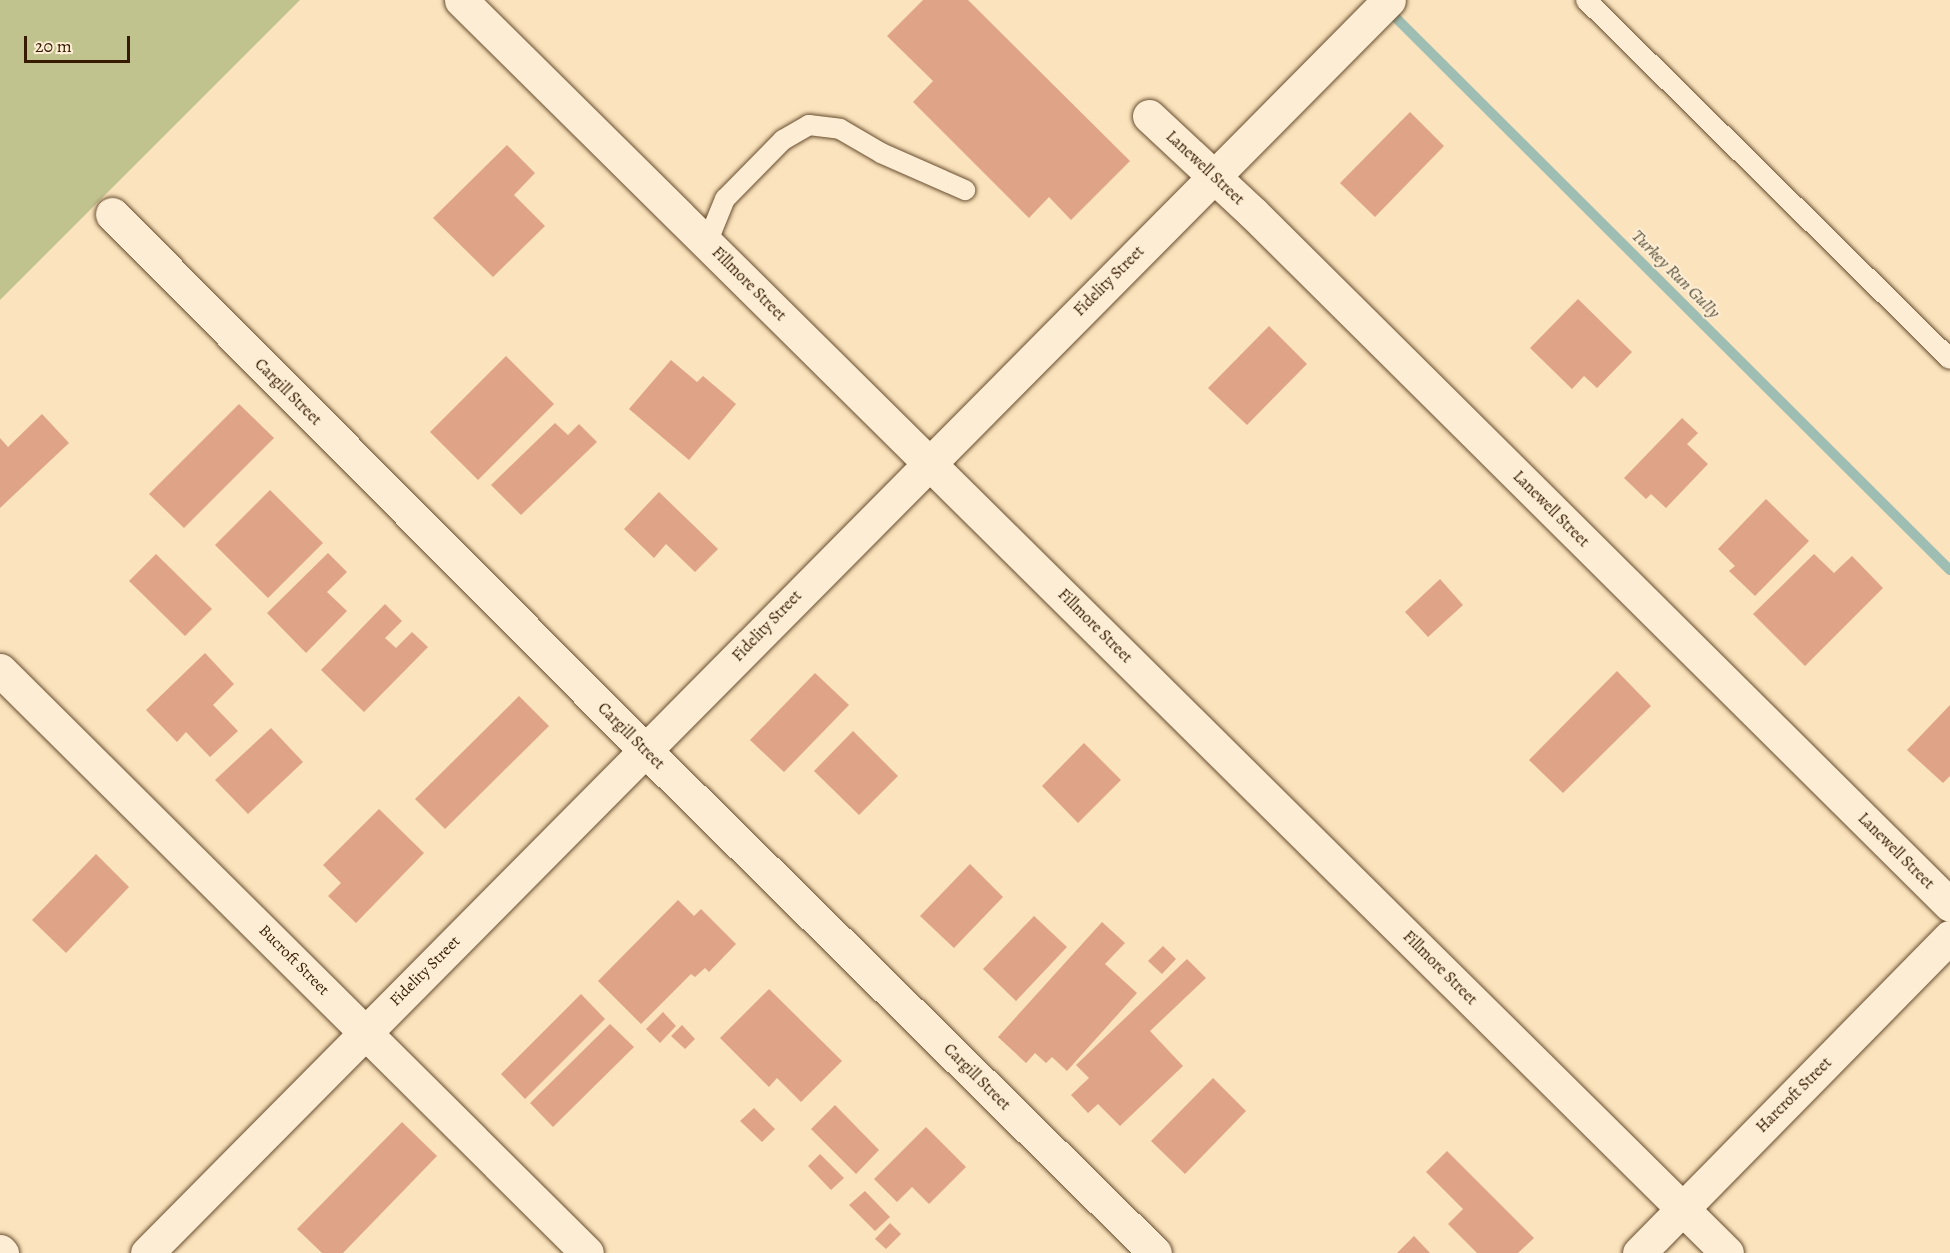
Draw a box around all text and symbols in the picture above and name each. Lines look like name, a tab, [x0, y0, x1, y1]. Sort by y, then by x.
scale bar	[27, 24, 134, 62]
text: 20 m	[35, 34, 72, 58]
street label: Lanewell Street	[1162, 127, 1248, 209]
water label: Turkey Run Gully	[1627, 225, 1725, 323]
street label: Fidelity Street	[1070, 242, 1148, 320]
street label: Fillmore Street	[708, 243, 790, 325]
street label: Cargill Street	[251, 355, 325, 429]
street label: Lanewell Street	[1509, 467, 1593, 551]
street label: Fillmore Street	[1054, 585, 1136, 667]
street label: Fidelity Street	[728, 586, 806, 666]
street label: Cargill Street	[594, 699, 668, 773]
street label: Lanewell Street	[1854, 809, 1938, 893]
street label: Bucroft Street	[255, 921, 333, 999]
street label: Fillmore Street	[1399, 927, 1481, 1009]
street label: Fidelity Street	[386, 932, 464, 1010]
street label: Cargill Street	[940, 1040, 1014, 1114]
street label: Harcroft Street	[1752, 1053, 1836, 1137]

